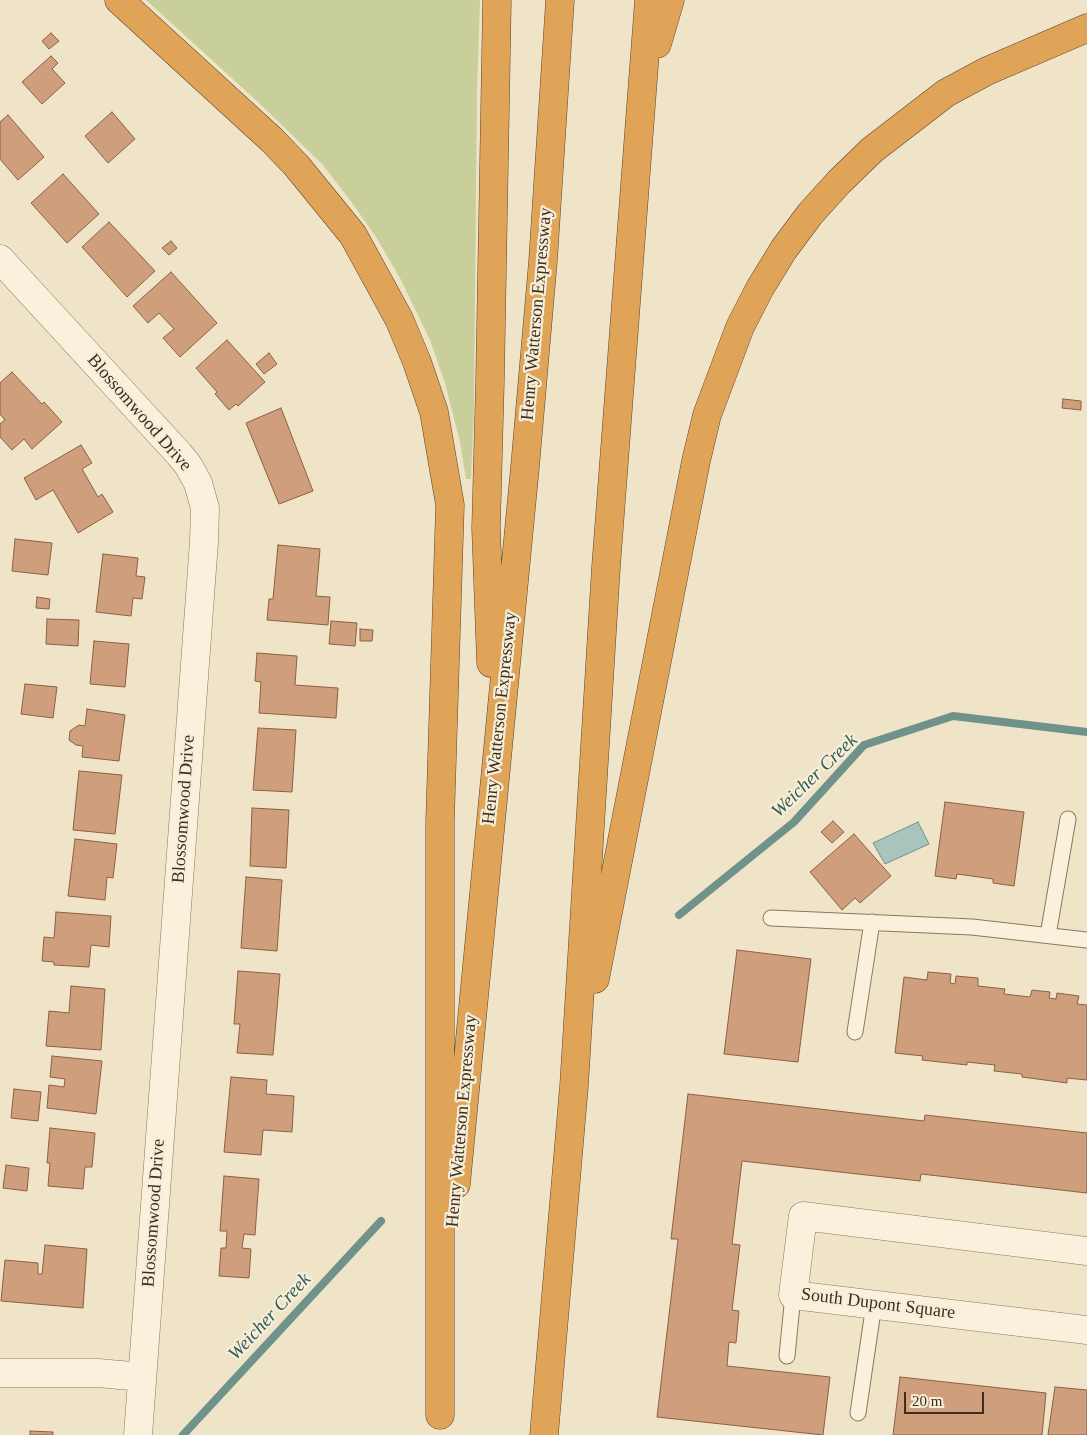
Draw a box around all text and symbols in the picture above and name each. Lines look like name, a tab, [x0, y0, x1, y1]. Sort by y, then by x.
street label: Henry Watterson Expressway	[517, 207, 557, 421]
street label: Blossomwood Drive	[82, 350, 196, 476]
street label: Henry Watterson Expressway	[478, 611, 522, 825]
water label: Weicher Creek	[767, 729, 863, 823]
street label: Blossomwood Drive	[168, 734, 200, 884]
street label: Henry Watterson Expressway	[442, 1014, 482, 1228]
street label: Blossomwood Drive	[138, 1138, 170, 1288]
water label: Weicher Creek	[224, 1269, 316, 1365]
street label: South Dupont Square	[800, 1284, 956, 1324]
scale bar	[907, 1382, 987, 1414]
text: 20 m	[912, 1393, 942, 1409]

